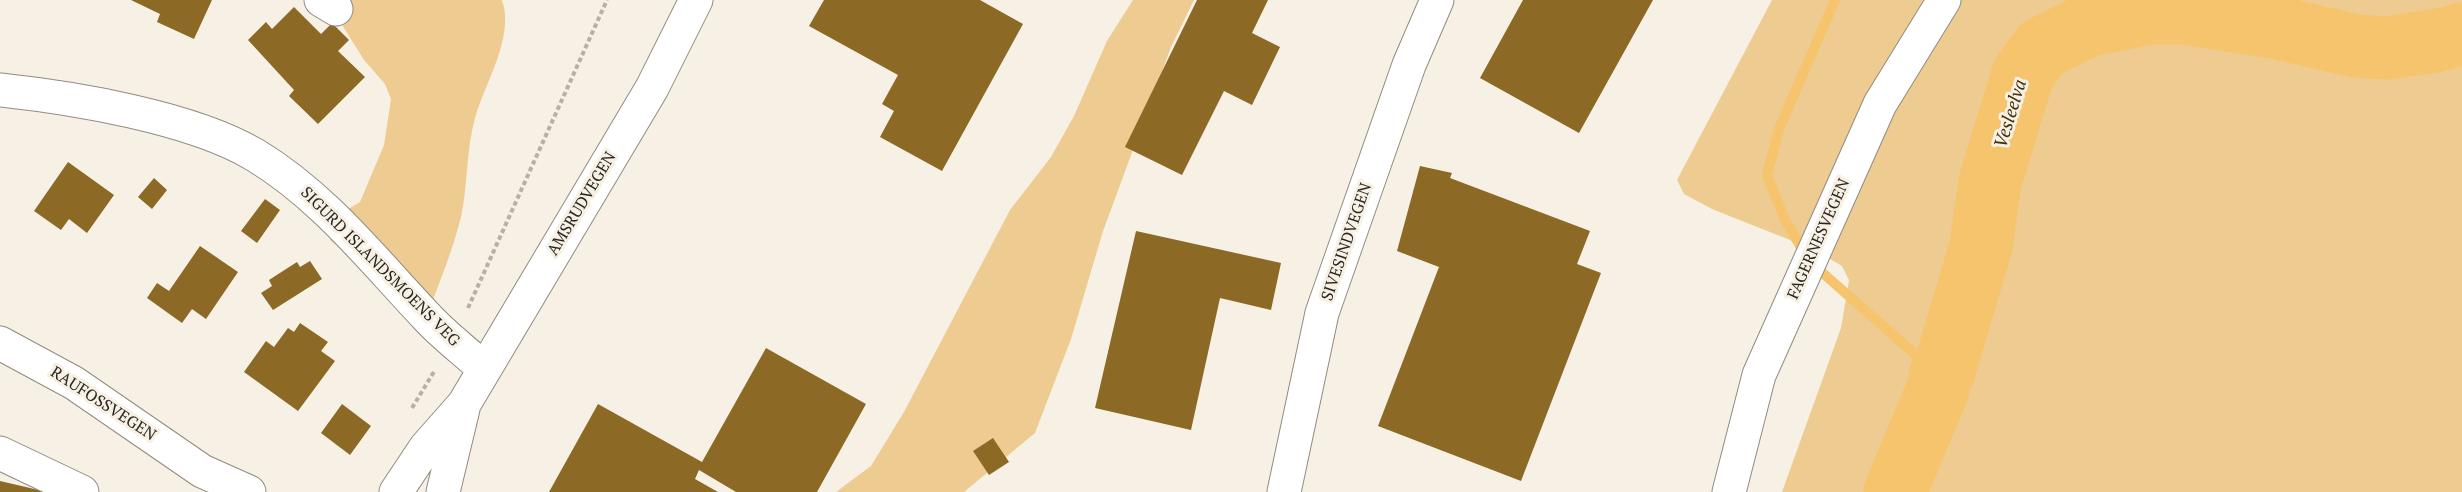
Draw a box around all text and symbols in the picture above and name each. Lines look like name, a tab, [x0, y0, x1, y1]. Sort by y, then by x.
water label: Vesleelva	[1990, 77, 2032, 151]
street label: AMSRUDVEGEN	[544, 149, 620, 259]
street label: FAGERNESVEGEN	[1784, 176, 1854, 302]
street label: SIVESINDVEGEN	[1318, 181, 1376, 303]
street label: SIGURD ISLANDSMOENS VEG	[296, 183, 464, 351]
street label: RAUFOSSVEGEN	[47, 363, 159, 445]

